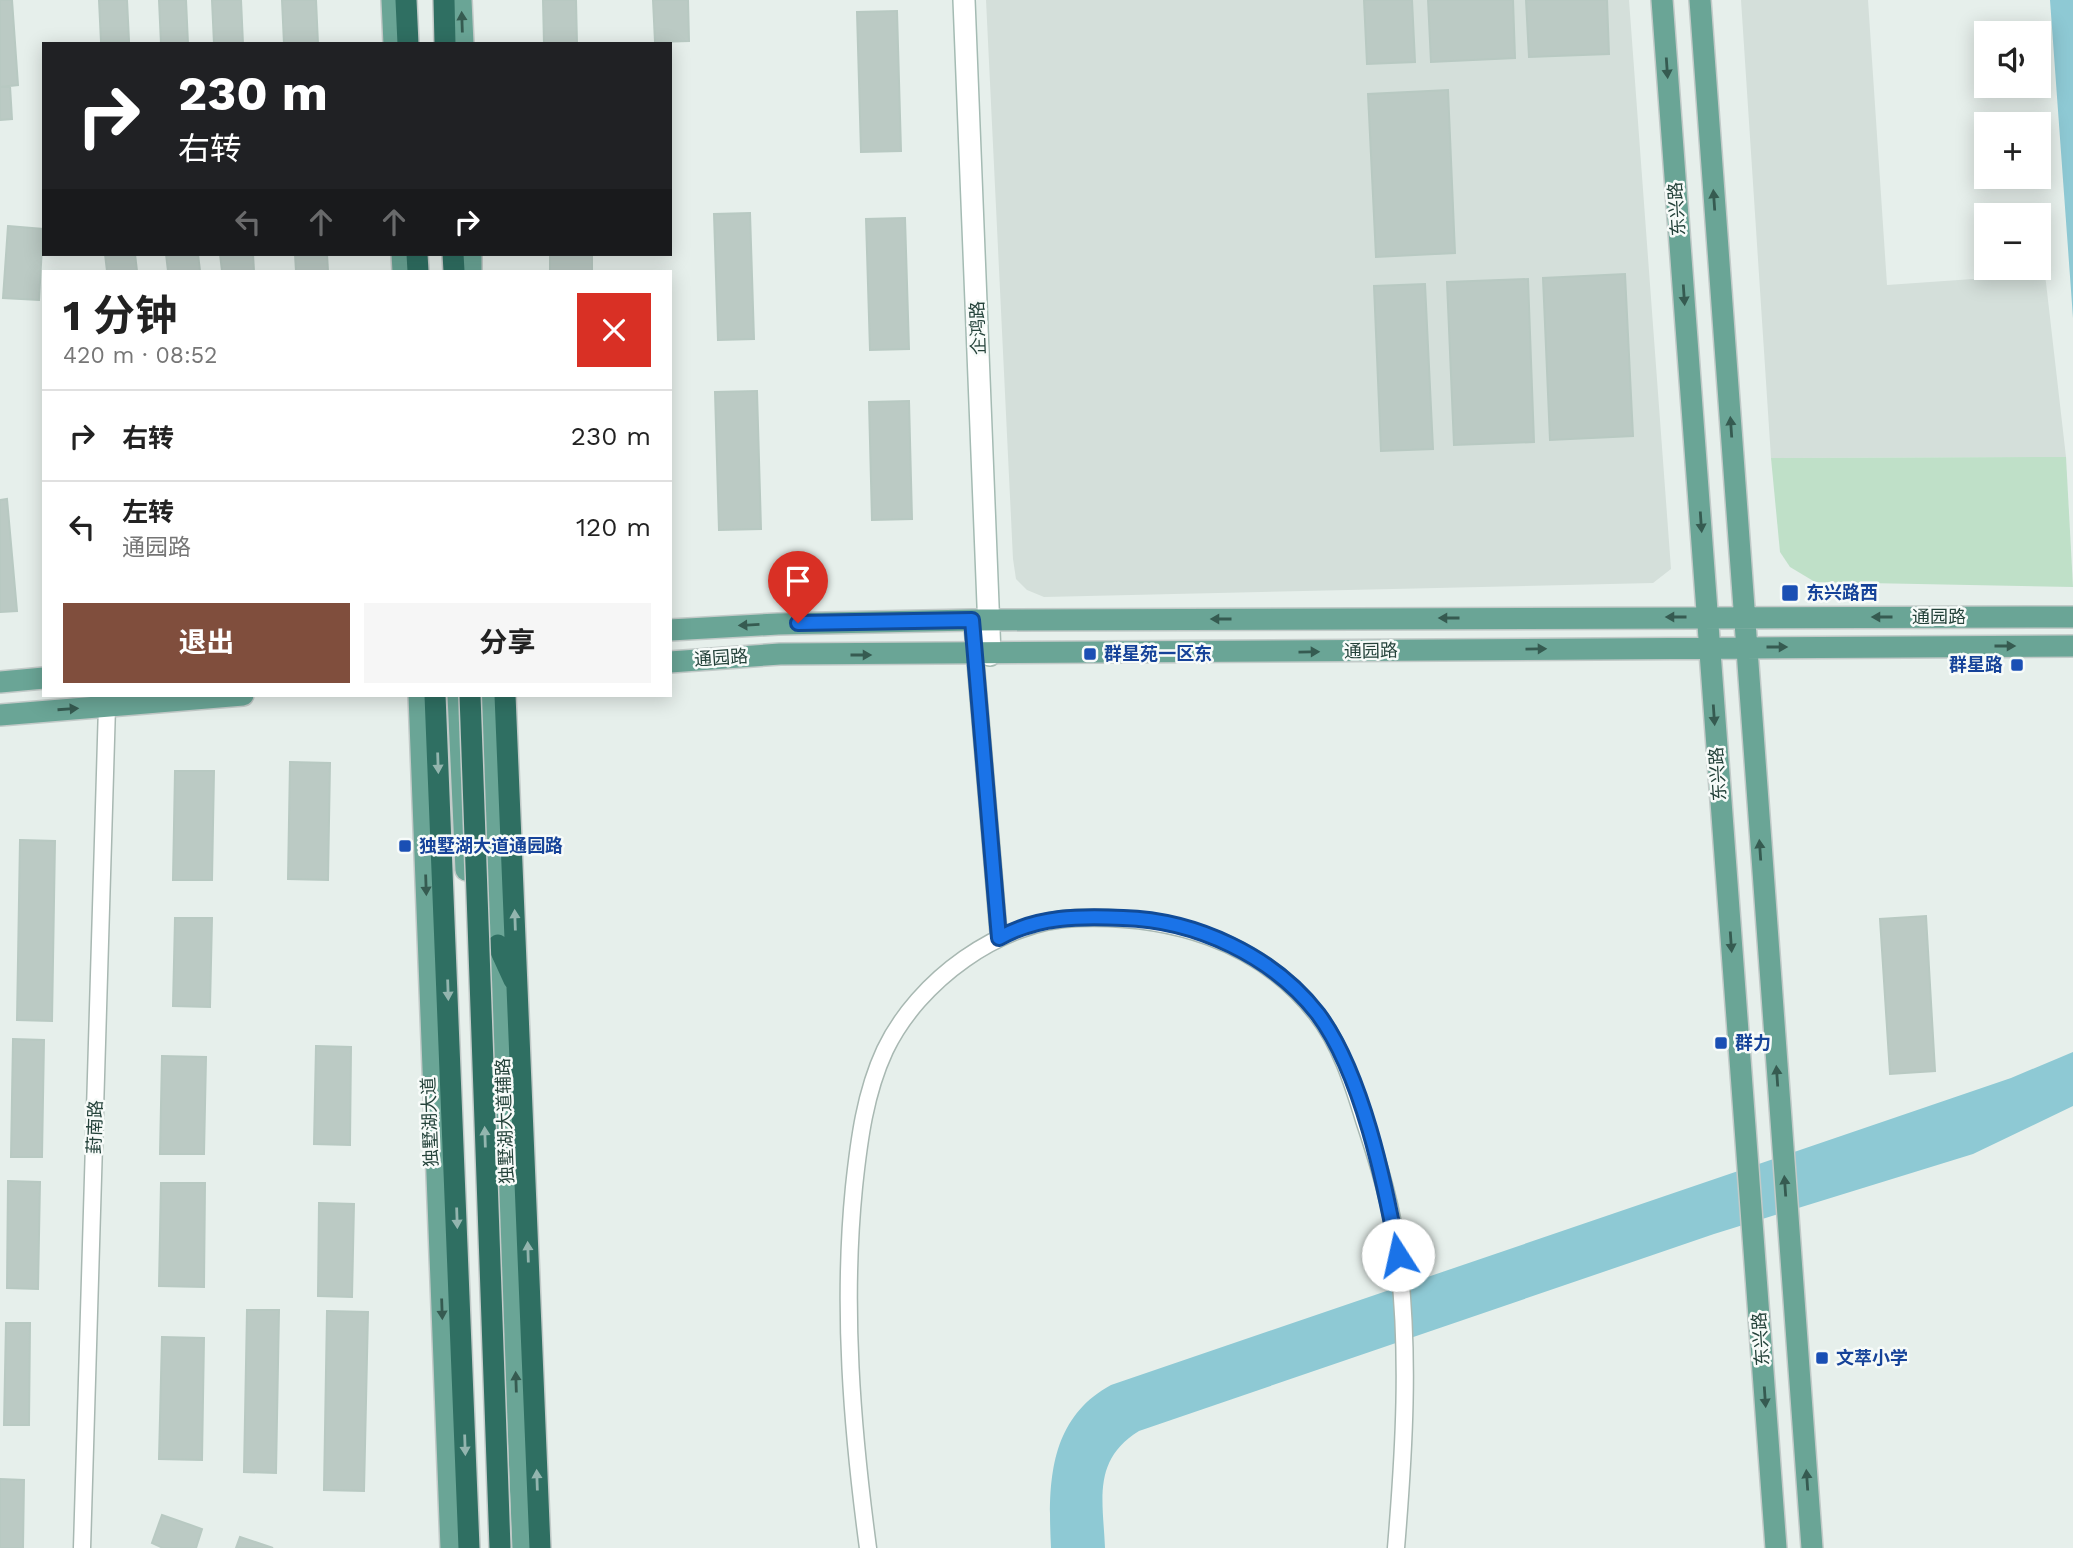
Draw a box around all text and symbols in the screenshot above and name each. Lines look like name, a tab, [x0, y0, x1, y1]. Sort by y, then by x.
one-way arrow	[457, 11, 468, 33]
map controls	[1974, 21, 2051, 280]
button: sound	[1974, 21, 2051, 98]
one-way arrow	[1662, 57, 1673, 79]
text: 230 m	[178, 64, 328, 122]
icon: right	[63, 70, 154, 161]
button: +	[1974, 112, 2051, 189]
text: 右转	[178, 130, 242, 168]
street label: 东兴路	[1664, 181, 1689, 237]
one-way arrow	[1708, 188, 1719, 210]
icon: left	[229, 203, 267, 241]
icon: ahead	[302, 203, 340, 241]
icon: ahead	[375, 203, 413, 241]
icon: right	[448, 203, 486, 241]
button: −	[1974, 203, 2051, 280]
one-way arrow	[1679, 284, 1690, 306]
text: 1 分钟	[63, 291, 177, 340]
button: close	[577, 293, 651, 367]
street label: 企鸿路	[966, 301, 989, 355]
text: 420 m · 08:52	[63, 342, 218, 369]
one-way arrow	[1725, 415, 1736, 437]
icon: right	[63, 417, 101, 455]
text: 230 m	[571, 421, 651, 451]
text: 右转	[122, 423, 174, 453]
text: 左转	[122, 497, 174, 527]
icon: left	[63, 508, 101, 546]
one-way arrow	[1696, 511, 1707, 533]
text: 120 m	[576, 512, 651, 542]
text: 通园路	[122, 534, 191, 561]
pin	[768, 551, 828, 623]
icon: arrive	[779, 562, 817, 600]
place label: 东兴路西	[1806, 582, 1878, 603]
marker: 东兴路西	[1780, 583, 1800, 603]
button: 退出	[63, 603, 350, 683]
button: 分享	[364, 603, 651, 683]
street label: 通园路	[1912, 606, 1966, 627]
one-way arrow	[1871, 611, 1893, 623]
one-way arrow	[1437, 612, 1459, 624]
one-way arrow	[1665, 612, 1687, 623]
one-way arrow	[1210, 613, 1232, 625]
one-way arrow	[738, 620, 760, 631]
street label: 通园路	[1344, 640, 1398, 661]
one-way arrow	[1994, 640, 2016, 652]
one-way arrow	[1766, 641, 1788, 653]
place label: 群星苑一区东	[1104, 643, 1212, 664]
one-way arrow	[1525, 643, 1547, 655]
street label: 通园路	[693, 645, 749, 670]
marker: 群星苑一区东	[1082, 646, 1098, 662]
one-way arrow	[1298, 646, 1320, 657]
one-way arrow	[850, 649, 872, 661]
place label: 群星路	[1949, 654, 2003, 675]
marker: 群星路	[2009, 657, 2025, 673]
one-way arrow	[57, 703, 79, 714]
one-way arrow	[1709, 704, 1720, 726]
street label: 东兴路	[1705, 746, 1730, 802]
one-way arrow	[433, 752, 444, 774]
place label: 独墅湖大道通园路	[419, 835, 563, 856]
marker: 独墅湖大道通园路	[397, 838, 413, 854]
one-way arrow	[1755, 838, 1766, 860]
one-way arrow	[421, 875, 432, 897]
one-way arrow	[510, 909, 521, 931]
one-way arrow	[1726, 931, 1737, 953]
one-way arrow	[442, 979, 453, 1001]
place label: 群力	[1735, 1032, 1771, 1053]
marker: 群力	[1713, 1035, 1729, 1051]
street label: 独墅湖大道辅路	[492, 1058, 517, 1184]
one-way arrow	[1771, 1065, 1782, 1087]
street label: 独墅湖大道	[417, 1077, 442, 1167]
street label: 葑南路	[83, 1100, 106, 1154]
one-way arrow	[480, 1126, 491, 1148]
one-way arrow	[1779, 1175, 1790, 1197]
one-way arrow	[452, 1207, 463, 1229]
position arrow	[1361, 1218, 1435, 1292]
one-way arrow	[523, 1241, 534, 1263]
one-way arrow	[437, 1298, 448, 1320]
street label: 东兴路	[1748, 1311, 1773, 1367]
place label: 文萃小学	[1836, 1347, 1908, 1368]
marker: 文萃小学	[1814, 1350, 1830, 1366]
one-way arrow	[511, 1371, 522, 1393]
one-way arrow	[1760, 1386, 1771, 1408]
one-way arrow	[460, 1434, 471, 1456]
one-way arrow	[532, 1469, 543, 1491]
one-way arrow	[1801, 1469, 1812, 1491]

